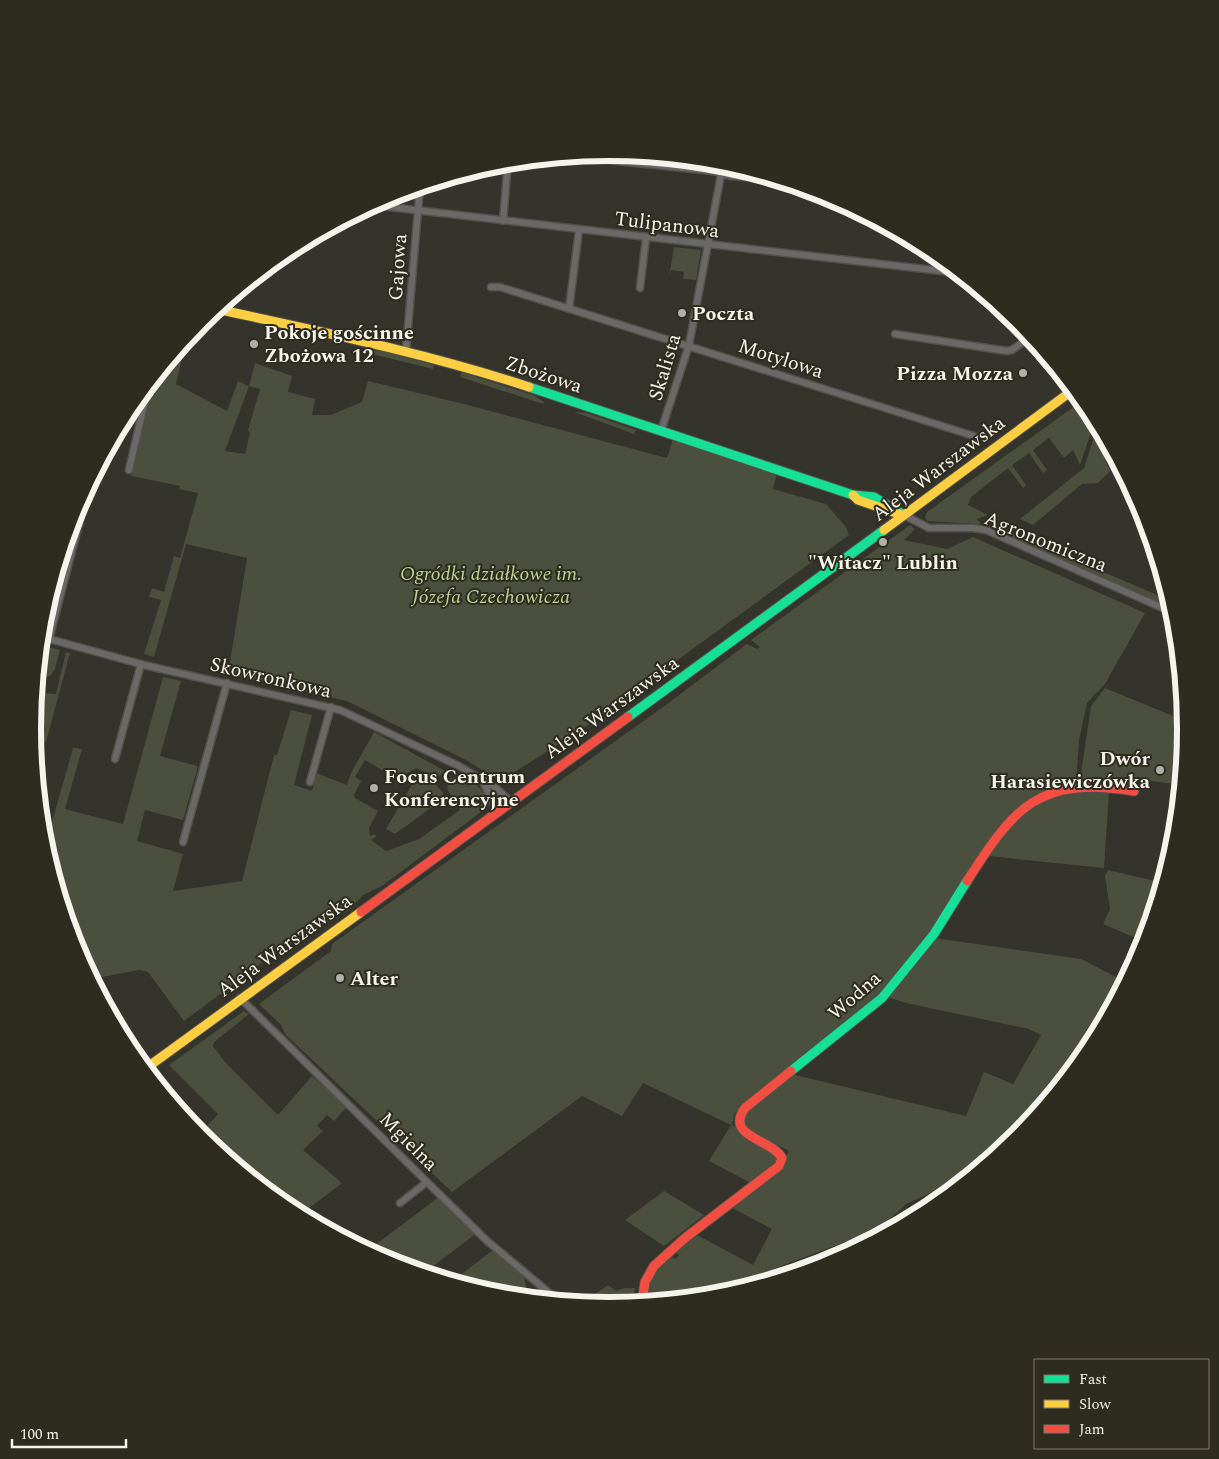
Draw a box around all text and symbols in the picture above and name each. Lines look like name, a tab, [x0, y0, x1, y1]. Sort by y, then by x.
street label: Tulipanowa	[613, 204, 721, 246]
street label: Gajowa	[381, 232, 415, 302]
place label: Poczta	[692, 299, 755, 329]
marker: Poczta	[676, 307, 688, 319]
place label: Pokoje gościnne Zbożowa 12	[264, 318, 414, 371]
street label: Skalista	[641, 330, 689, 404]
street label: Motylowa	[734, 331, 827, 387]
marker: Pokoje gościnne Zbożowa 12	[248, 338, 260, 350]
street label: Zbożowa	[501, 348, 586, 402]
place label: Pizza Mozza	[896, 359, 1014, 389]
marker: Pizza Mozza	[1017, 367, 1029, 379]
street label: Aleja Warszawska	[865, 408, 1012, 529]
street label: Agronomiczna	[980, 504, 1112, 580]
marker: "Witacz" Lublin	[877, 536, 889, 548]
place label: "Witacz" Lublin	[808, 548, 958, 578]
park label: Ogródki działkowe im. Józefa Czechowicza	[400, 559, 582, 612]
street label: Aleja Warszawska	[538, 648, 686, 767]
street label: Skowronkowa	[207, 649, 335, 707]
place label: Dwór Harasiewiczówka	[990, 744, 1151, 797]
place label: Focus Centrum Konferencyjne	[384, 762, 525, 815]
marker: Dwór Harasiewiczówka	[1154, 764, 1166, 776]
marker: Focus Centrum Konferencyjne	[368, 782, 380, 794]
street label: Aleja Warszawska	[211, 886, 359, 1005]
place label: Alter	[350, 964, 398, 994]
street label: Wodna	[821, 964, 888, 1028]
marker: Alter	[334, 972, 346, 984]
street label: Mgielna	[372, 1105, 445, 1178]
legend	[1034, 1359, 1209, 1449]
text: Fast	[1079, 1368, 1107, 1391]
text: Slow	[1079, 1393, 1111, 1416]
scale bar	[12, 1416, 126, 1448]
text: Jam	[1079, 1418, 1105, 1441]
text: 100 m	[20, 1423, 59, 1446]

